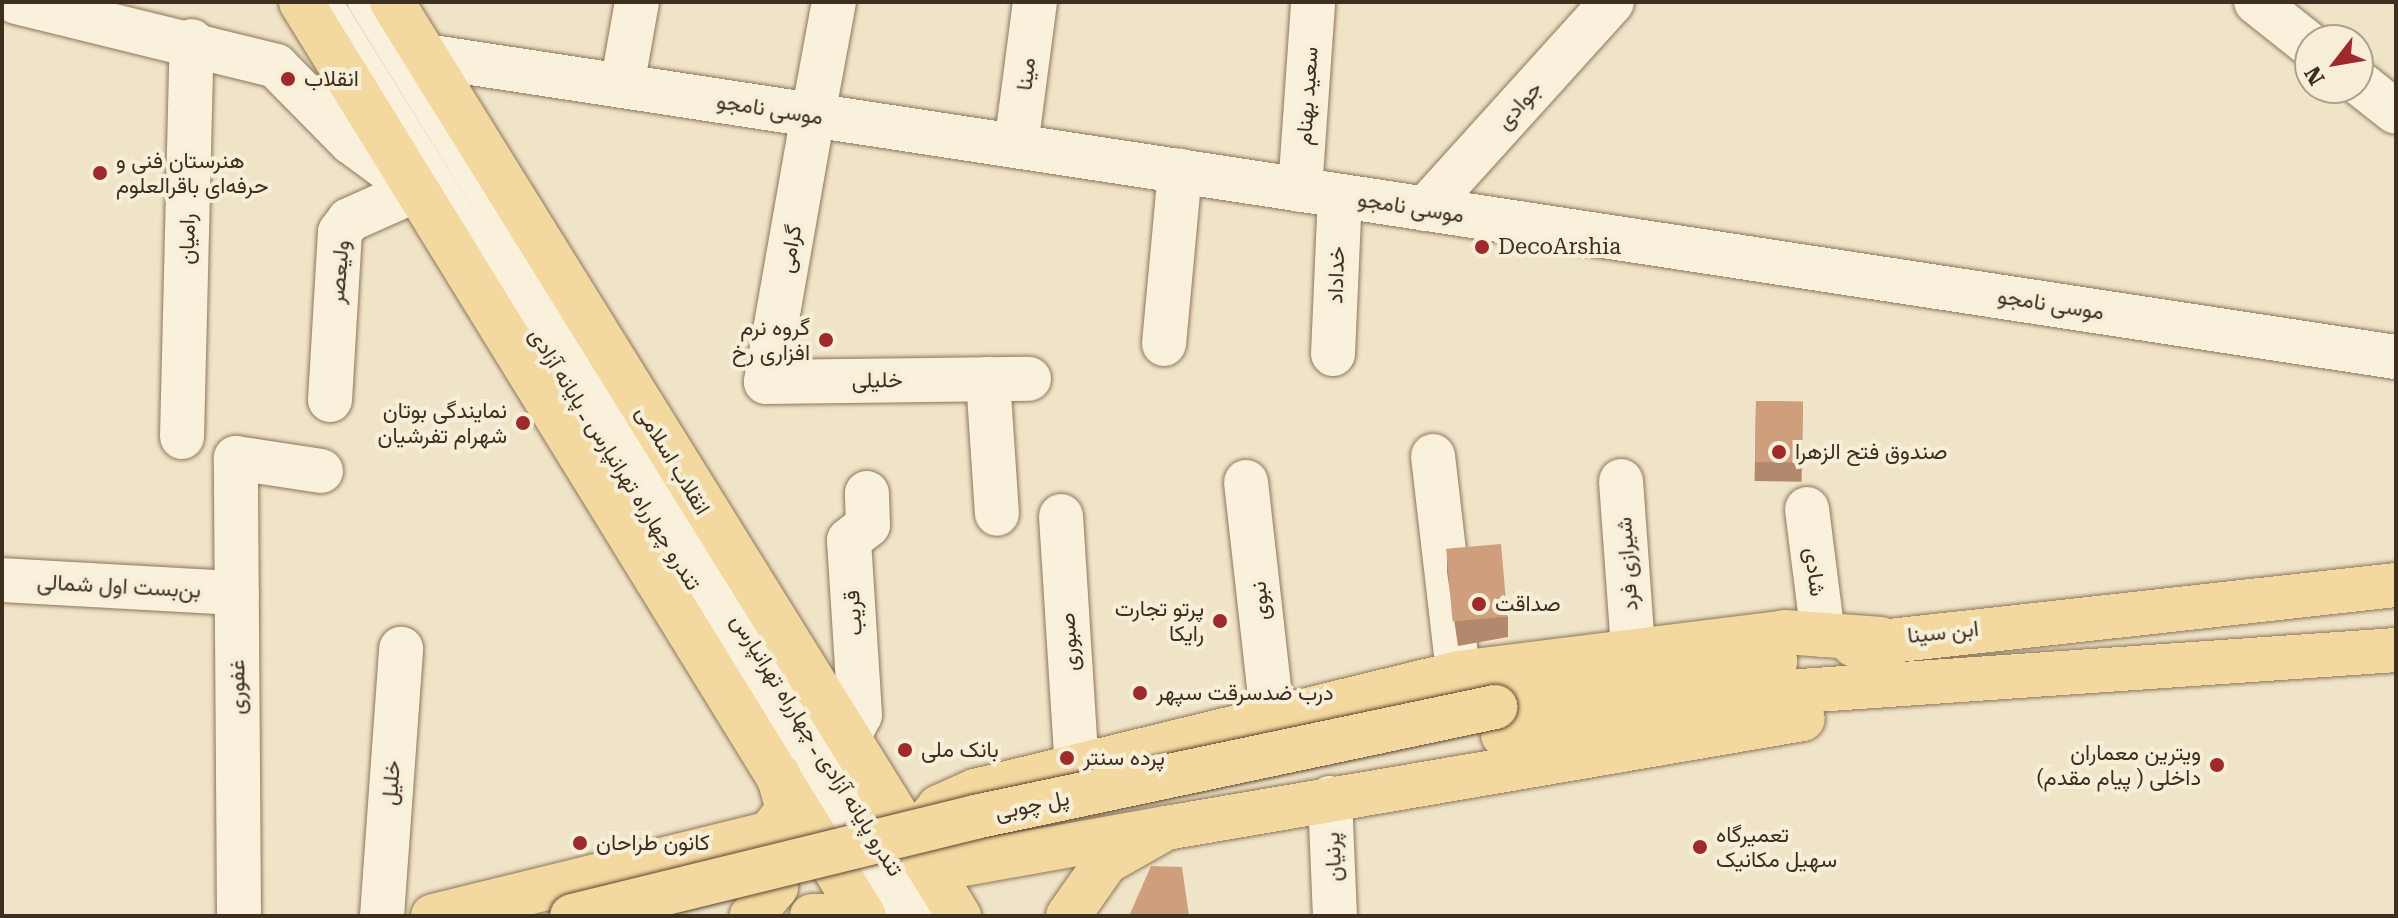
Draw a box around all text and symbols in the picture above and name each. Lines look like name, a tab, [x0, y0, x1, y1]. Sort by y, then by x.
north arrow	[2294, 24, 2374, 104]
street label: سعید بهنام	[1290, 46, 1324, 146]
street label: مینا	[1011, 56, 1041, 92]
text: N	[2300, 62, 2330, 89]
place label: انقلاب	[304, 66, 359, 92]
marker: انقلاب	[279, 70, 297, 88]
street label: جوادی	[1491, 75, 1547, 135]
street label: موسی نامجو	[715, 88, 825, 130]
place label: هنرستان فنی و حرفه‌ای باقرالعلوم	[116, 147, 269, 198]
marker: هنرستان فنی و حرفه‌ای باقرالعلوم	[91, 164, 109, 182]
street label: موسی نامجو	[1356, 186, 1466, 228]
street label: رامیان	[173, 213, 201, 265]
street label: گرامی	[773, 223, 807, 275]
place label: DecoArshia	[1498, 234, 1621, 260]
marker: DecoArshia	[1473, 238, 1491, 256]
street label: ولیعصر	[323, 239, 355, 305]
street label: خداداد	[1322, 246, 1350, 304]
street label: موسی نامجو	[1996, 283, 2106, 325]
place label: گروه نرم افزاری رخ	[732, 314, 810, 366]
street label: تندرو چهارراه تهرانپارس ـ پایانه آزادی	[523, 323, 707, 595]
marker: گروه نرم افزاری رخ	[817, 331, 835, 349]
street label: خلیلی	[851, 366, 903, 394]
place label: نمایندگی بوتان شهرام تفرشیان	[378, 397, 507, 448]
street label: انقلاب اسلامی	[630, 401, 716, 519]
marker: نمایندگی بوتان شهرام تفرشیان	[514, 414, 532, 432]
place label: صندوق فتح الزهرا	[1795, 439, 1947, 465]
marker: صندوق فتح الزهرا	[1770, 443, 1788, 461]
street label: شیرازی فرد	[1611, 516, 1643, 612]
street label: شادی	[1799, 546, 1831, 598]
street label: بن‌بست اول شمالی	[36, 569, 202, 603]
street label: نبوی	[1245, 580, 1275, 622]
street label: قریب	[838, 589, 868, 637]
place label: صداقت	[1495, 591, 1561, 617]
place label: پرتو تجارت رایکا	[1115, 595, 1204, 646]
marker: صداقت	[1470, 595, 1488, 613]
street label: تندرو پایانه آزادی ـ چهارراه تهرانپارس	[725, 609, 909, 881]
street label: صبوری	[1054, 612, 1084, 672]
marker: پرتو تجارت رایکا	[1211, 612, 1229, 630]
street label: ابن سینا	[1906, 615, 1980, 649]
street label: غفوری	[224, 659, 250, 715]
place label: درب ضدسرقت سپهر	[1156, 680, 1334, 706]
marker: درب ضدسرقت سپهر	[1131, 684, 1149, 702]
place label: بانک ملی	[921, 737, 999, 763]
place label: ویترین معماران داخلی ( پیام مقدم)	[2036, 739, 2201, 790]
marker: بانک ملی	[896, 741, 914, 759]
place label: پرده سنتر	[1083, 745, 1165, 771]
marker: پرده سنتر	[1058, 749, 1076, 767]
marker: ویترین معماران داخلی ( پیام مقدم)	[2208, 756, 2226, 774]
street label: خلیل	[376, 760, 406, 806]
street label: پل چوبی	[992, 784, 1072, 826]
place label: تعمیرگاه سهیل مکانیک	[1716, 821, 1837, 872]
place label: کانون طراحان	[596, 830, 710, 856]
street label: پرنیان	[1319, 832, 1347, 882]
marker: کانون طراحان	[571, 834, 589, 852]
marker: تعمیرگاه سهیل مکانیک	[1691, 838, 1709, 856]

